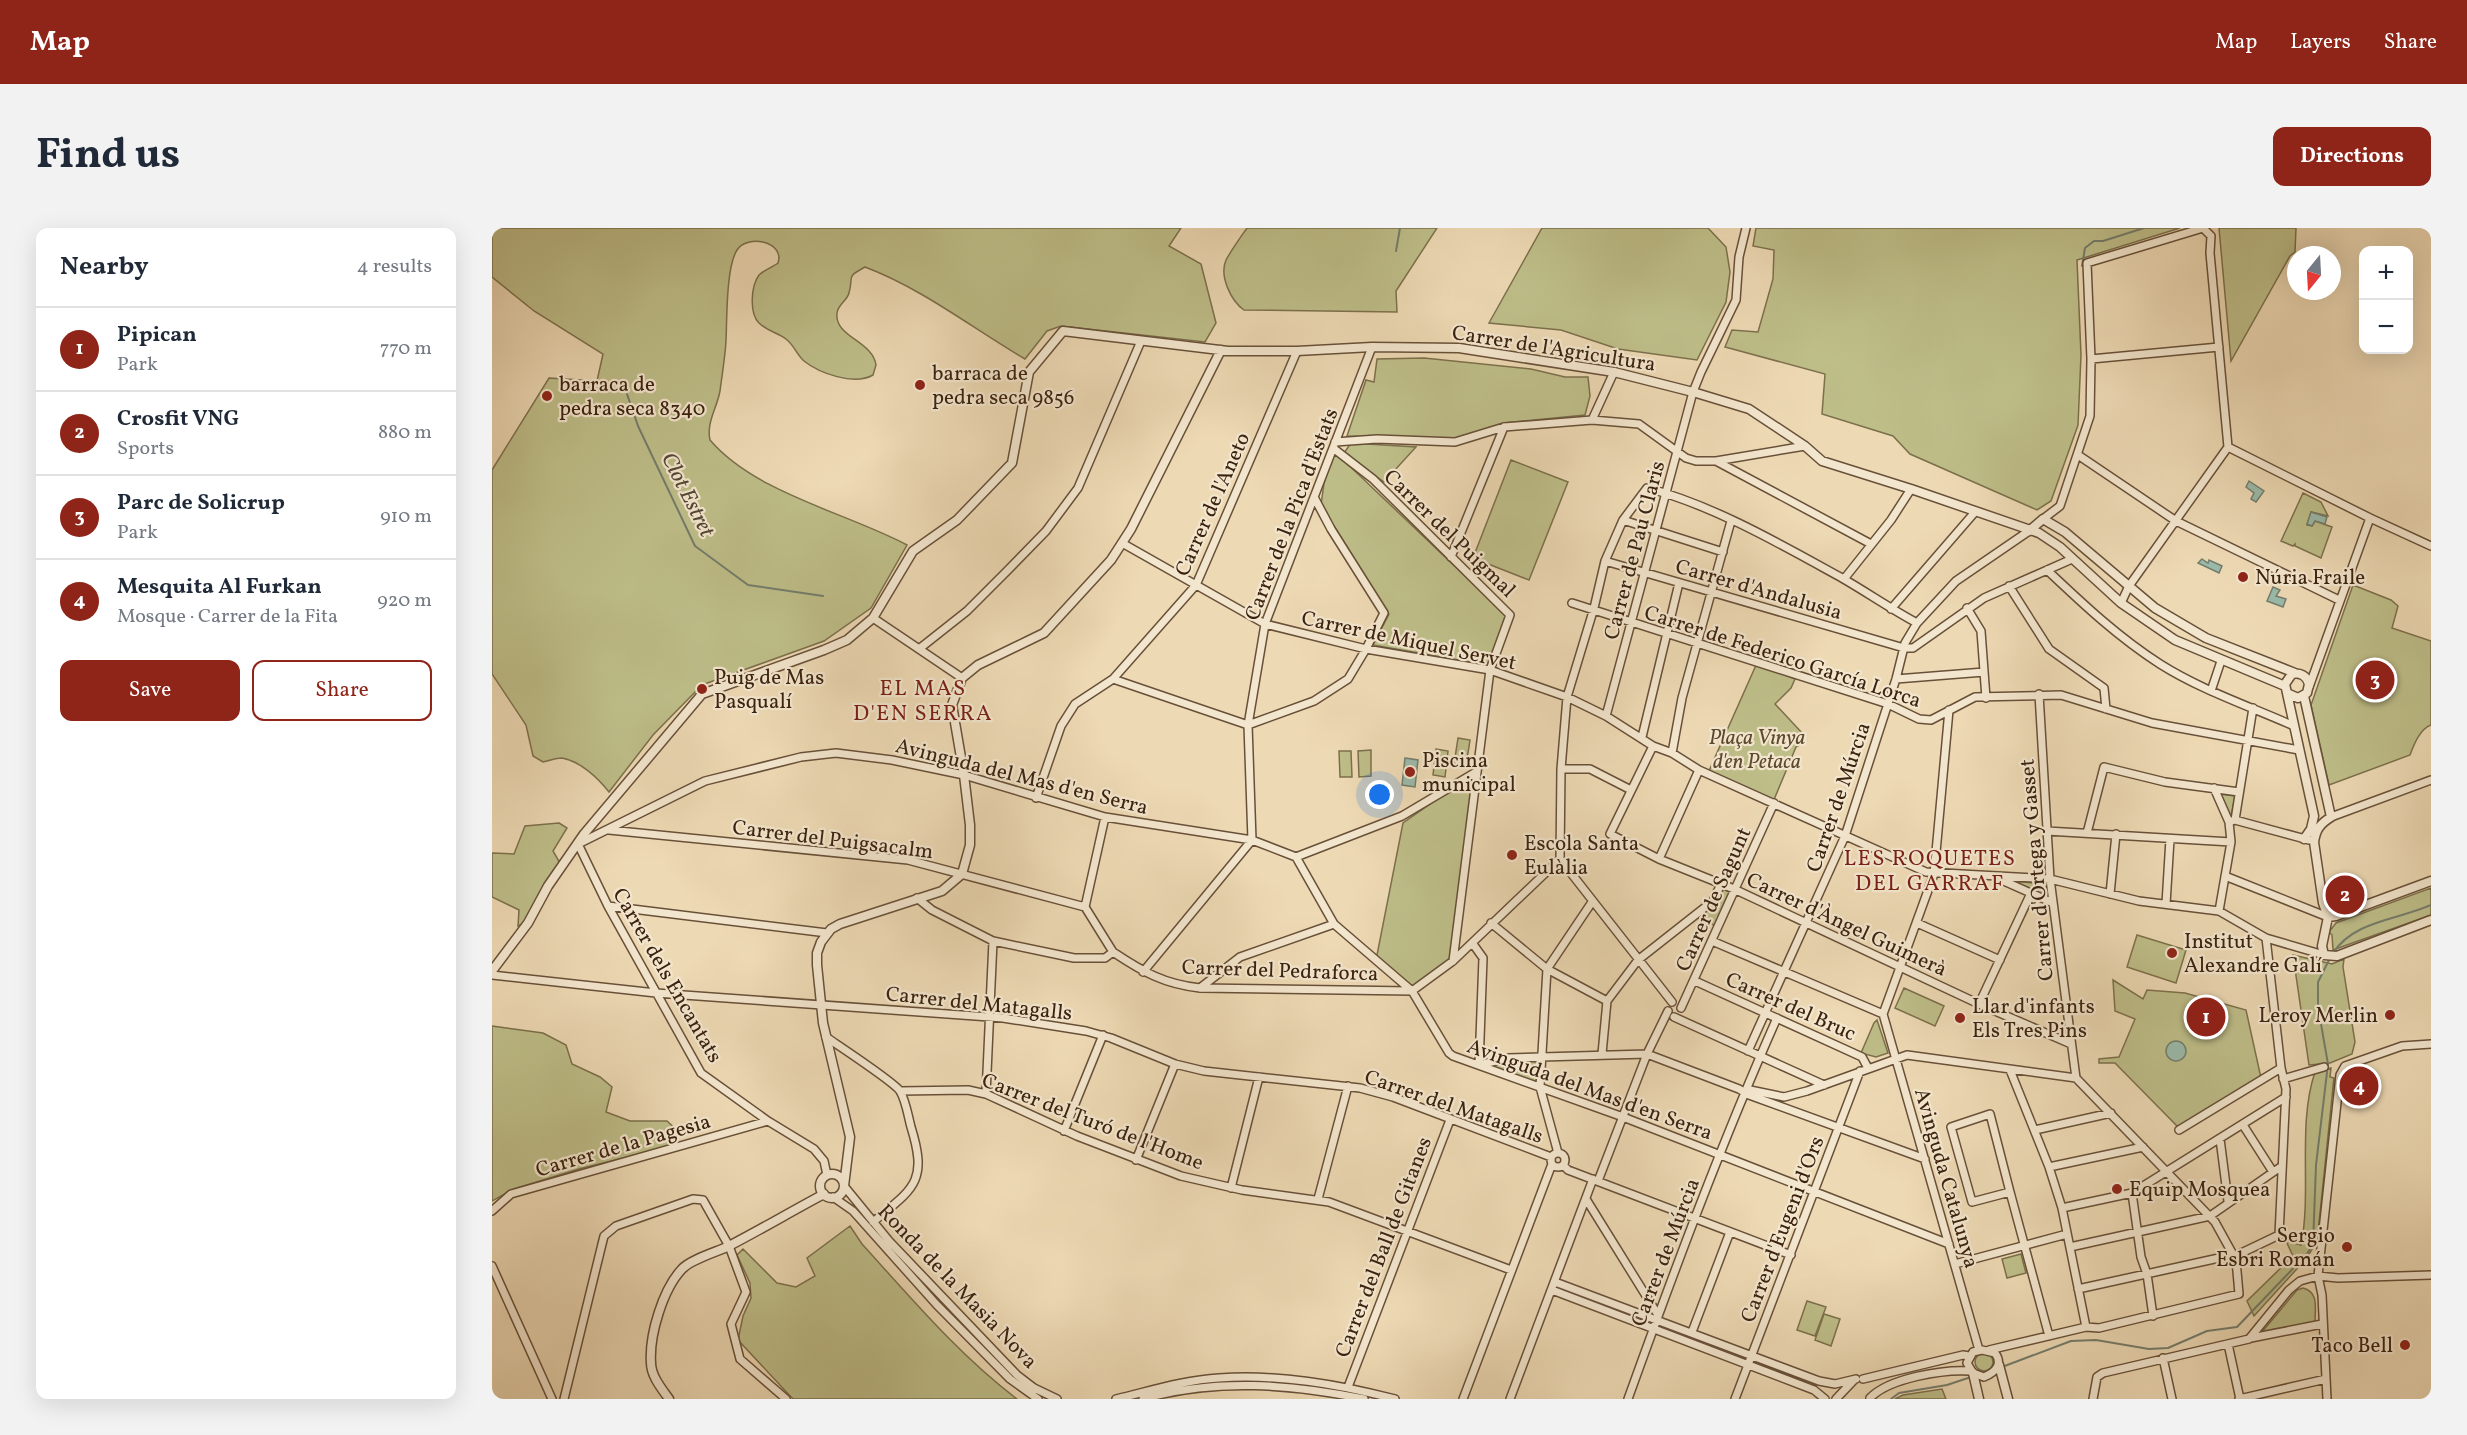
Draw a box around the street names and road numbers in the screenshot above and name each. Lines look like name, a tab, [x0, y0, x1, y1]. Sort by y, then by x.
street label: Carrer de l'Agricultura	[1450, 319, 1658, 380]
street label: Carrer de la Pica d'Estats	[1238, 404, 1346, 625]
street label: Carrer de l'Aneto	[1169, 428, 1258, 581]
street label: Carrer de Pau Claris	[1598, 458, 1673, 643]
street label: Carrer del Puigmal	[1377, 463, 1521, 605]
street label: Carrer d'Andalusia	[1672, 553, 1845, 628]
street label: Carrer de Federico García Lorca	[1640, 599, 1925, 716]
street label: Carrer de Miquel Servet	[1299, 605, 1519, 678]
street label: Carrer de Múrcia	[1800, 719, 1879, 876]
street label: Avinguda del Mas d'en Serra	[892, 732, 1151, 823]
street label: Carrer d'Ortega y Gasset	[2013, 758, 2062, 982]
street label: Carrer del Puigsacalm	[731, 814, 935, 867]
street label: Carrer de Sagunt	[1670, 823, 1759, 976]
street label: Carrer d'Àngel Guimerà	[1741, 866, 1951, 985]
street label: Carrer dels Encantats	[605, 883, 729, 1068]
street label: Carrer del Pedraforca	[1181, 954, 1379, 989]
street label: Carrer del Bruc	[1720, 966, 1860, 1049]
street label: Carrer del Matagalls	[884, 980, 1073, 1029]
street label: Avinguda del Mas d'en Serra	[1463, 1032, 1716, 1148]
street label: Carrer del Matagalls	[1360, 1063, 1547, 1152]
street label: Carrer del Turó de l'Home	[977, 1067, 1208, 1178]
street label: Avinguda Catalunya	[1906, 1085, 1985, 1272]
street label: Carrer de la Pagesia	[533, 1108, 714, 1185]
street label: Carrer d'Eugeni d'Ors	[1734, 1132, 1832, 1327]
street label: Carrer del Ball de Gitanes	[1329, 1133, 1440, 1362]
street label: Carrer de Múrcia	[1625, 1174, 1708, 1331]
street label: Ronda de la Masia Nova	[870, 1198, 1043, 1376]

